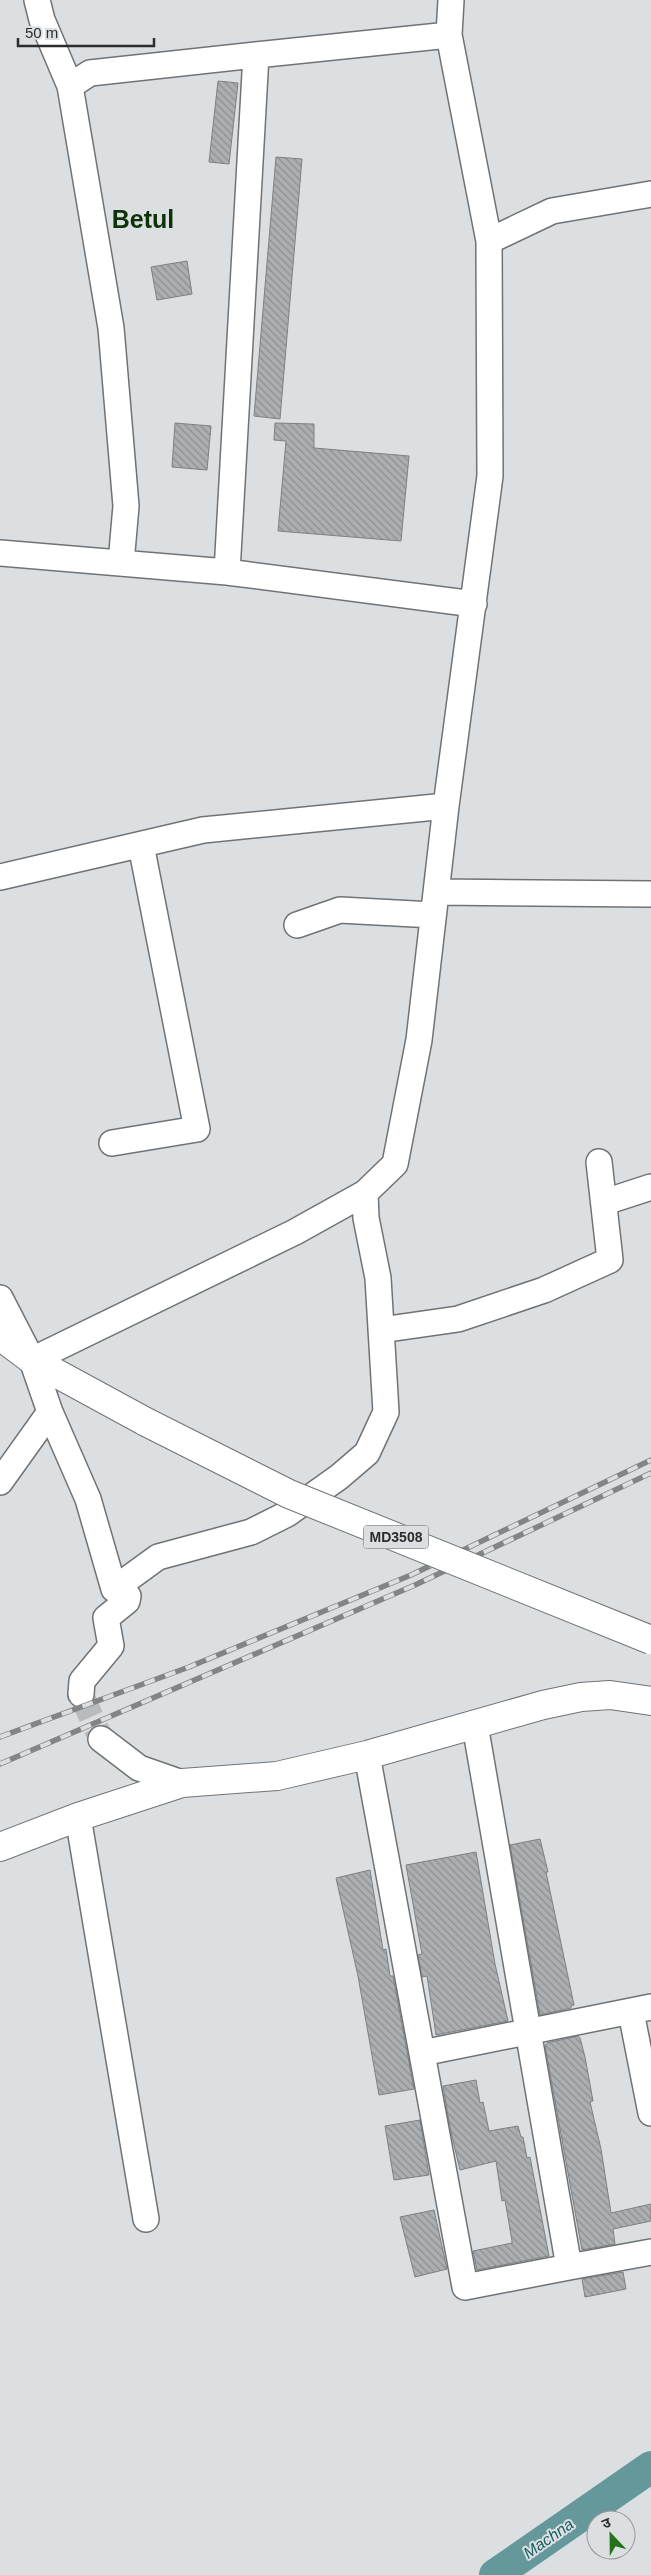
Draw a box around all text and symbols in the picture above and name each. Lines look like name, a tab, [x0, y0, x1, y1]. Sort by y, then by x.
scale bar	[18, 15, 154, 47]
text: 50 m	[25, 24, 58, 41]
district label: Betul	[112, 205, 174, 233]
road number: MD3508	[364, 1525, 428, 1548]
north arrow	[586, 2510, 636, 2560]
text: उ	[599, 2514, 614, 2532]
water label: Machna	[520, 2515, 577, 2562]

